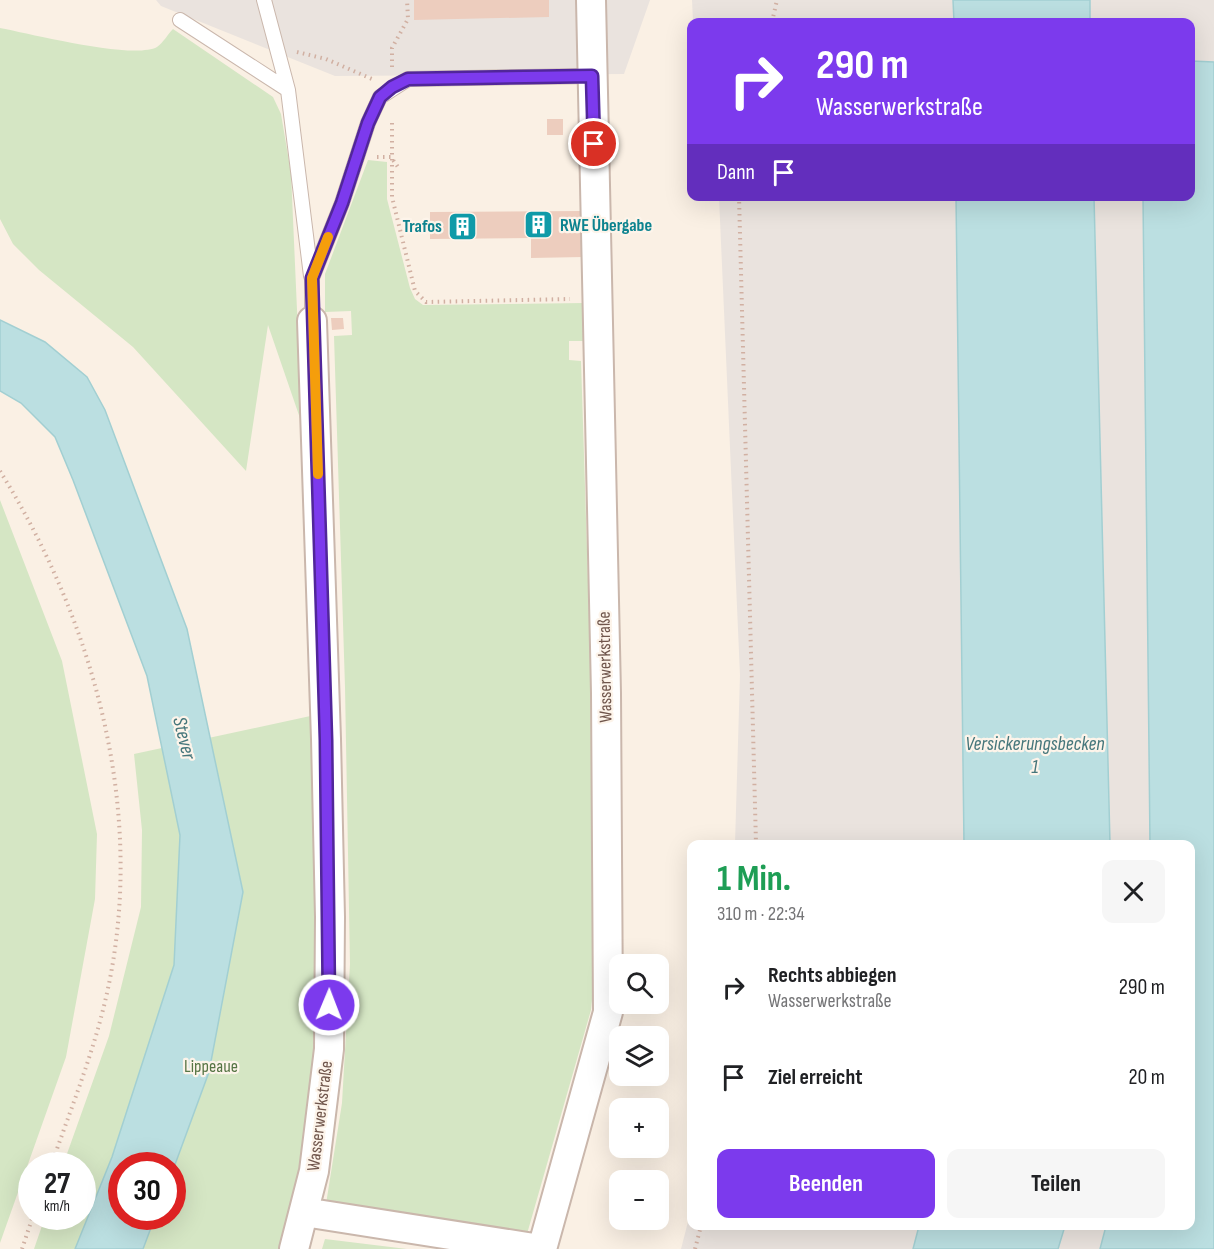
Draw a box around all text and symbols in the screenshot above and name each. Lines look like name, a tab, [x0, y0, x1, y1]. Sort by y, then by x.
text: 290 m	[816, 40, 909, 91]
icon: right	[717, 42, 795, 120]
text: Wasserwerkstraße	[816, 91, 983, 123]
pin	[568, 118, 619, 169]
icon: arrive	[577, 127, 610, 160]
icon: arrive	[767, 156, 800, 189]
text: Dann	[717, 159, 755, 186]
building icon: RWE Übergabe	[523, 209, 555, 241]
building icon: Trafos	[447, 210, 479, 242]
place label: RWE Übergabe	[560, 215, 652, 236]
place label: Trafos	[402, 216, 442, 237]
street label: Wasserwerkstraße	[594, 611, 616, 723]
water label: Stever	[167, 714, 201, 763]
water label: Versickerungsbecken 1	[965, 732, 1105, 779]
text: 1 Min.	[717, 858, 791, 901]
button: close	[1102, 860, 1165, 923]
text: 310 m · 22:34	[717, 902, 805, 926]
map controls	[609, 954, 669, 1230]
button: search	[609, 954, 669, 1014]
text: Rechts abbiegen	[768, 962, 897, 989]
icon: right	[717, 971, 750, 1004]
position arrow	[297, 973, 361, 1037]
text: 290 m	[1119, 974, 1165, 1001]
text: Wasserwerkstraße	[768, 989, 892, 1013]
button: layers	[609, 1026, 669, 1086]
park label: Lippeaue	[184, 1056, 238, 1077]
street label: Wasserwerkstraße	[303, 1060, 337, 1172]
icon: arrive	[717, 1061, 750, 1094]
text: Ziel erreicht	[768, 1064, 863, 1091]
text: 20 m	[1129, 1064, 1165, 1091]
button: +	[609, 1098, 669, 1158]
button: Beenden	[717, 1149, 935, 1218]
button: Teilen	[947, 1149, 1165, 1218]
speed limit sign: 30	[108, 1152, 186, 1230]
text: 27	[44, 1166, 70, 1202]
button: −	[609, 1170, 669, 1230]
text: km/h	[44, 1197, 70, 1216]

